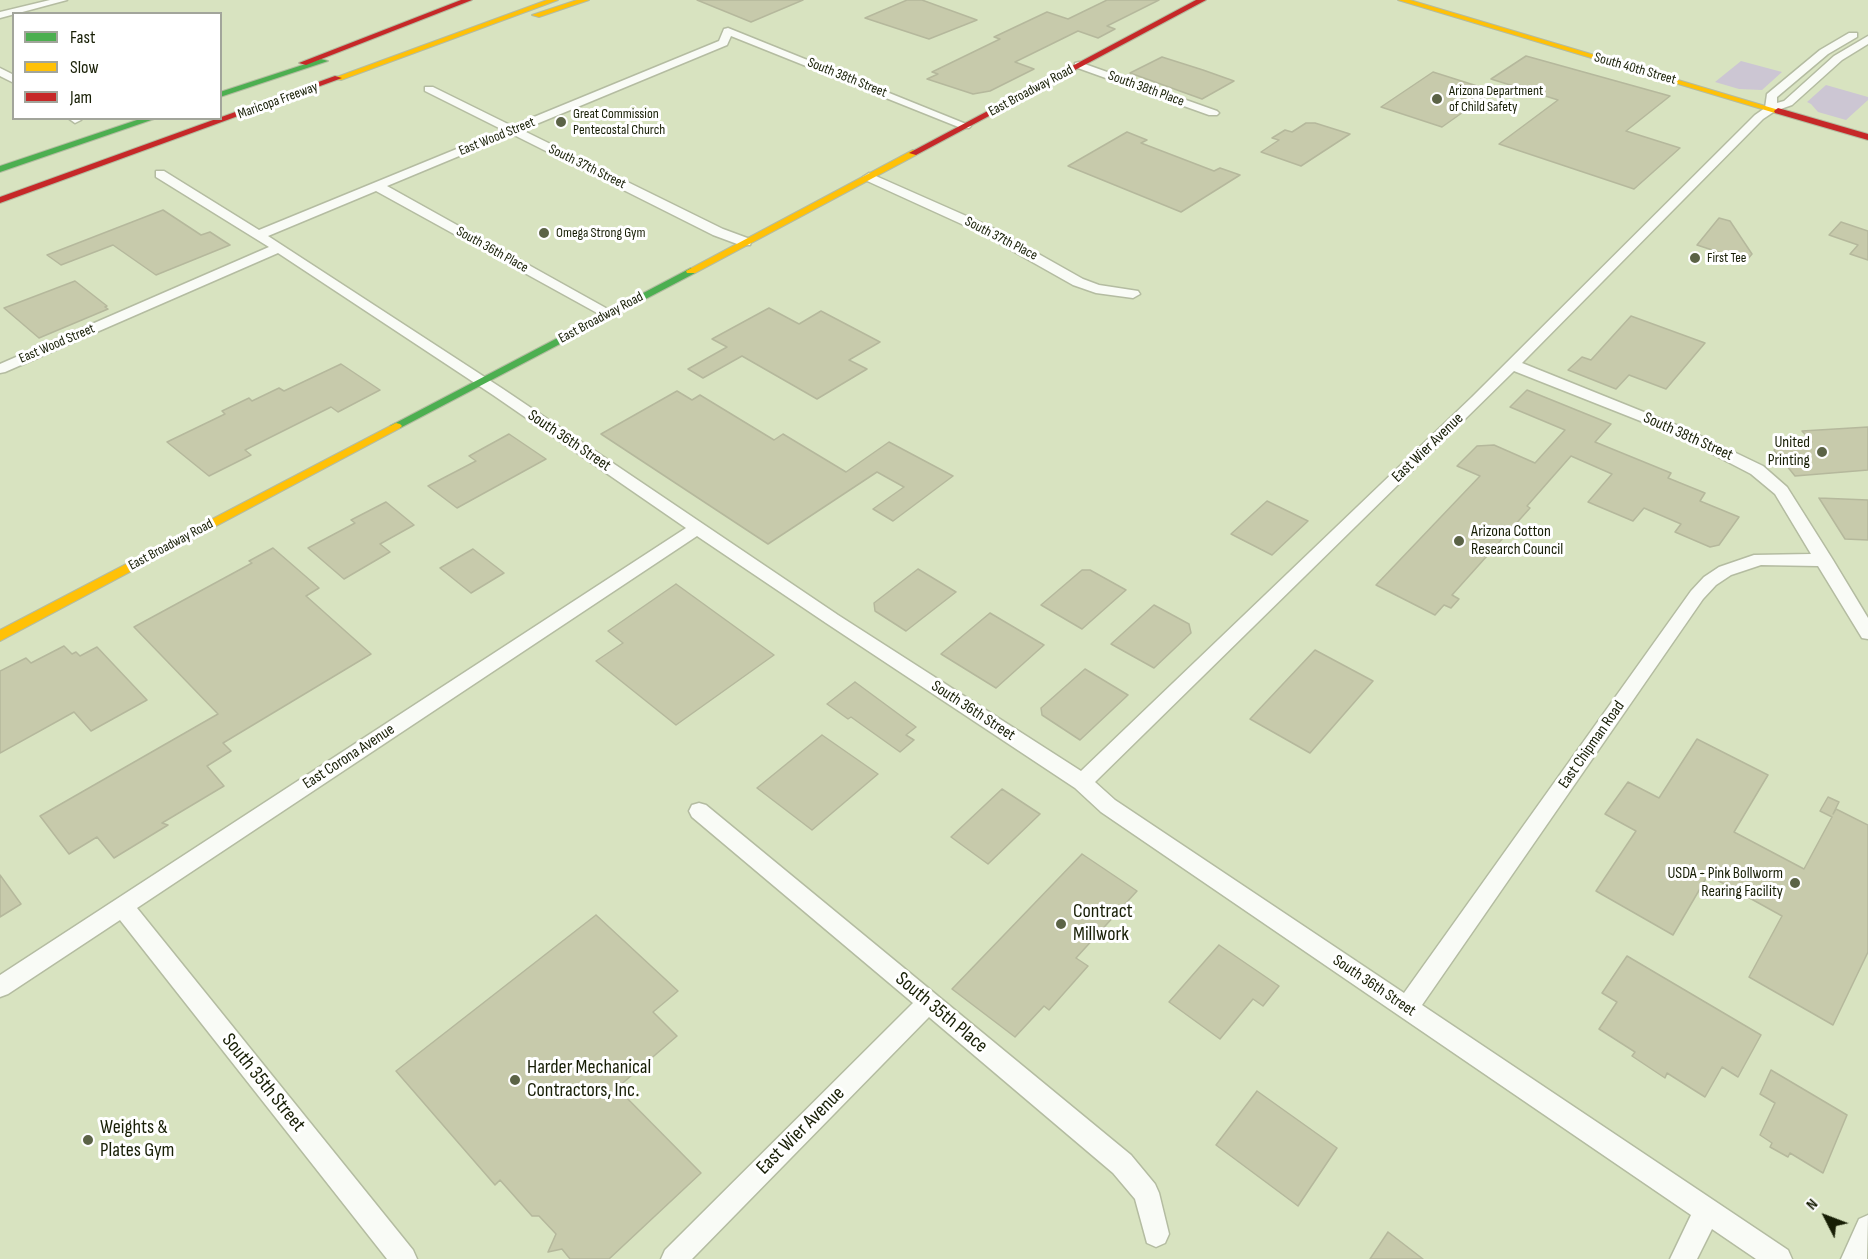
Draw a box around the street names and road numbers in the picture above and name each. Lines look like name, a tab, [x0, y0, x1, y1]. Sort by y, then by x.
street label: South 40th Street	[1592, 49, 1678, 89]
street label: South 38th Street	[805, 54, 889, 102]
street label: East Broadway Road	[986, 62, 1076, 120]
street label: South 38th Place	[1106, 67, 1186, 111]
street label: Maricopa Freeway	[236, 79, 320, 123]
street label: East Wood Street	[457, 114, 537, 160]
street label: South 37th Street	[546, 141, 628, 193]
street label: South 37th Place	[962, 214, 1040, 264]
street label: South 36th Place	[453, 223, 531, 277]
street label: East Broadway Road	[556, 289, 646, 347]
street label: East Wood Street	[17, 321, 97, 367]
street label: South 36th Street	[524, 406, 614, 476]
street label: East Wier Avenue	[1388, 409, 1468, 487]
street label: South 38th Street	[1640, 409, 1736, 465]
street label: East Broadway Road	[126, 516, 216, 574]
street label: South 36th Street	[927, 677, 1019, 745]
street label: East Chipman Road	[1555, 698, 1629, 792]
street label: East Corona Avenue	[299, 720, 399, 794]
street label: South 36th Street	[1329, 951, 1419, 1021]
street label: South 35th Place	[890, 967, 992, 1059]
street label: South 35th Street	[216, 1029, 310, 1137]
street label: East Wier Avenue	[752, 1082, 850, 1180]

